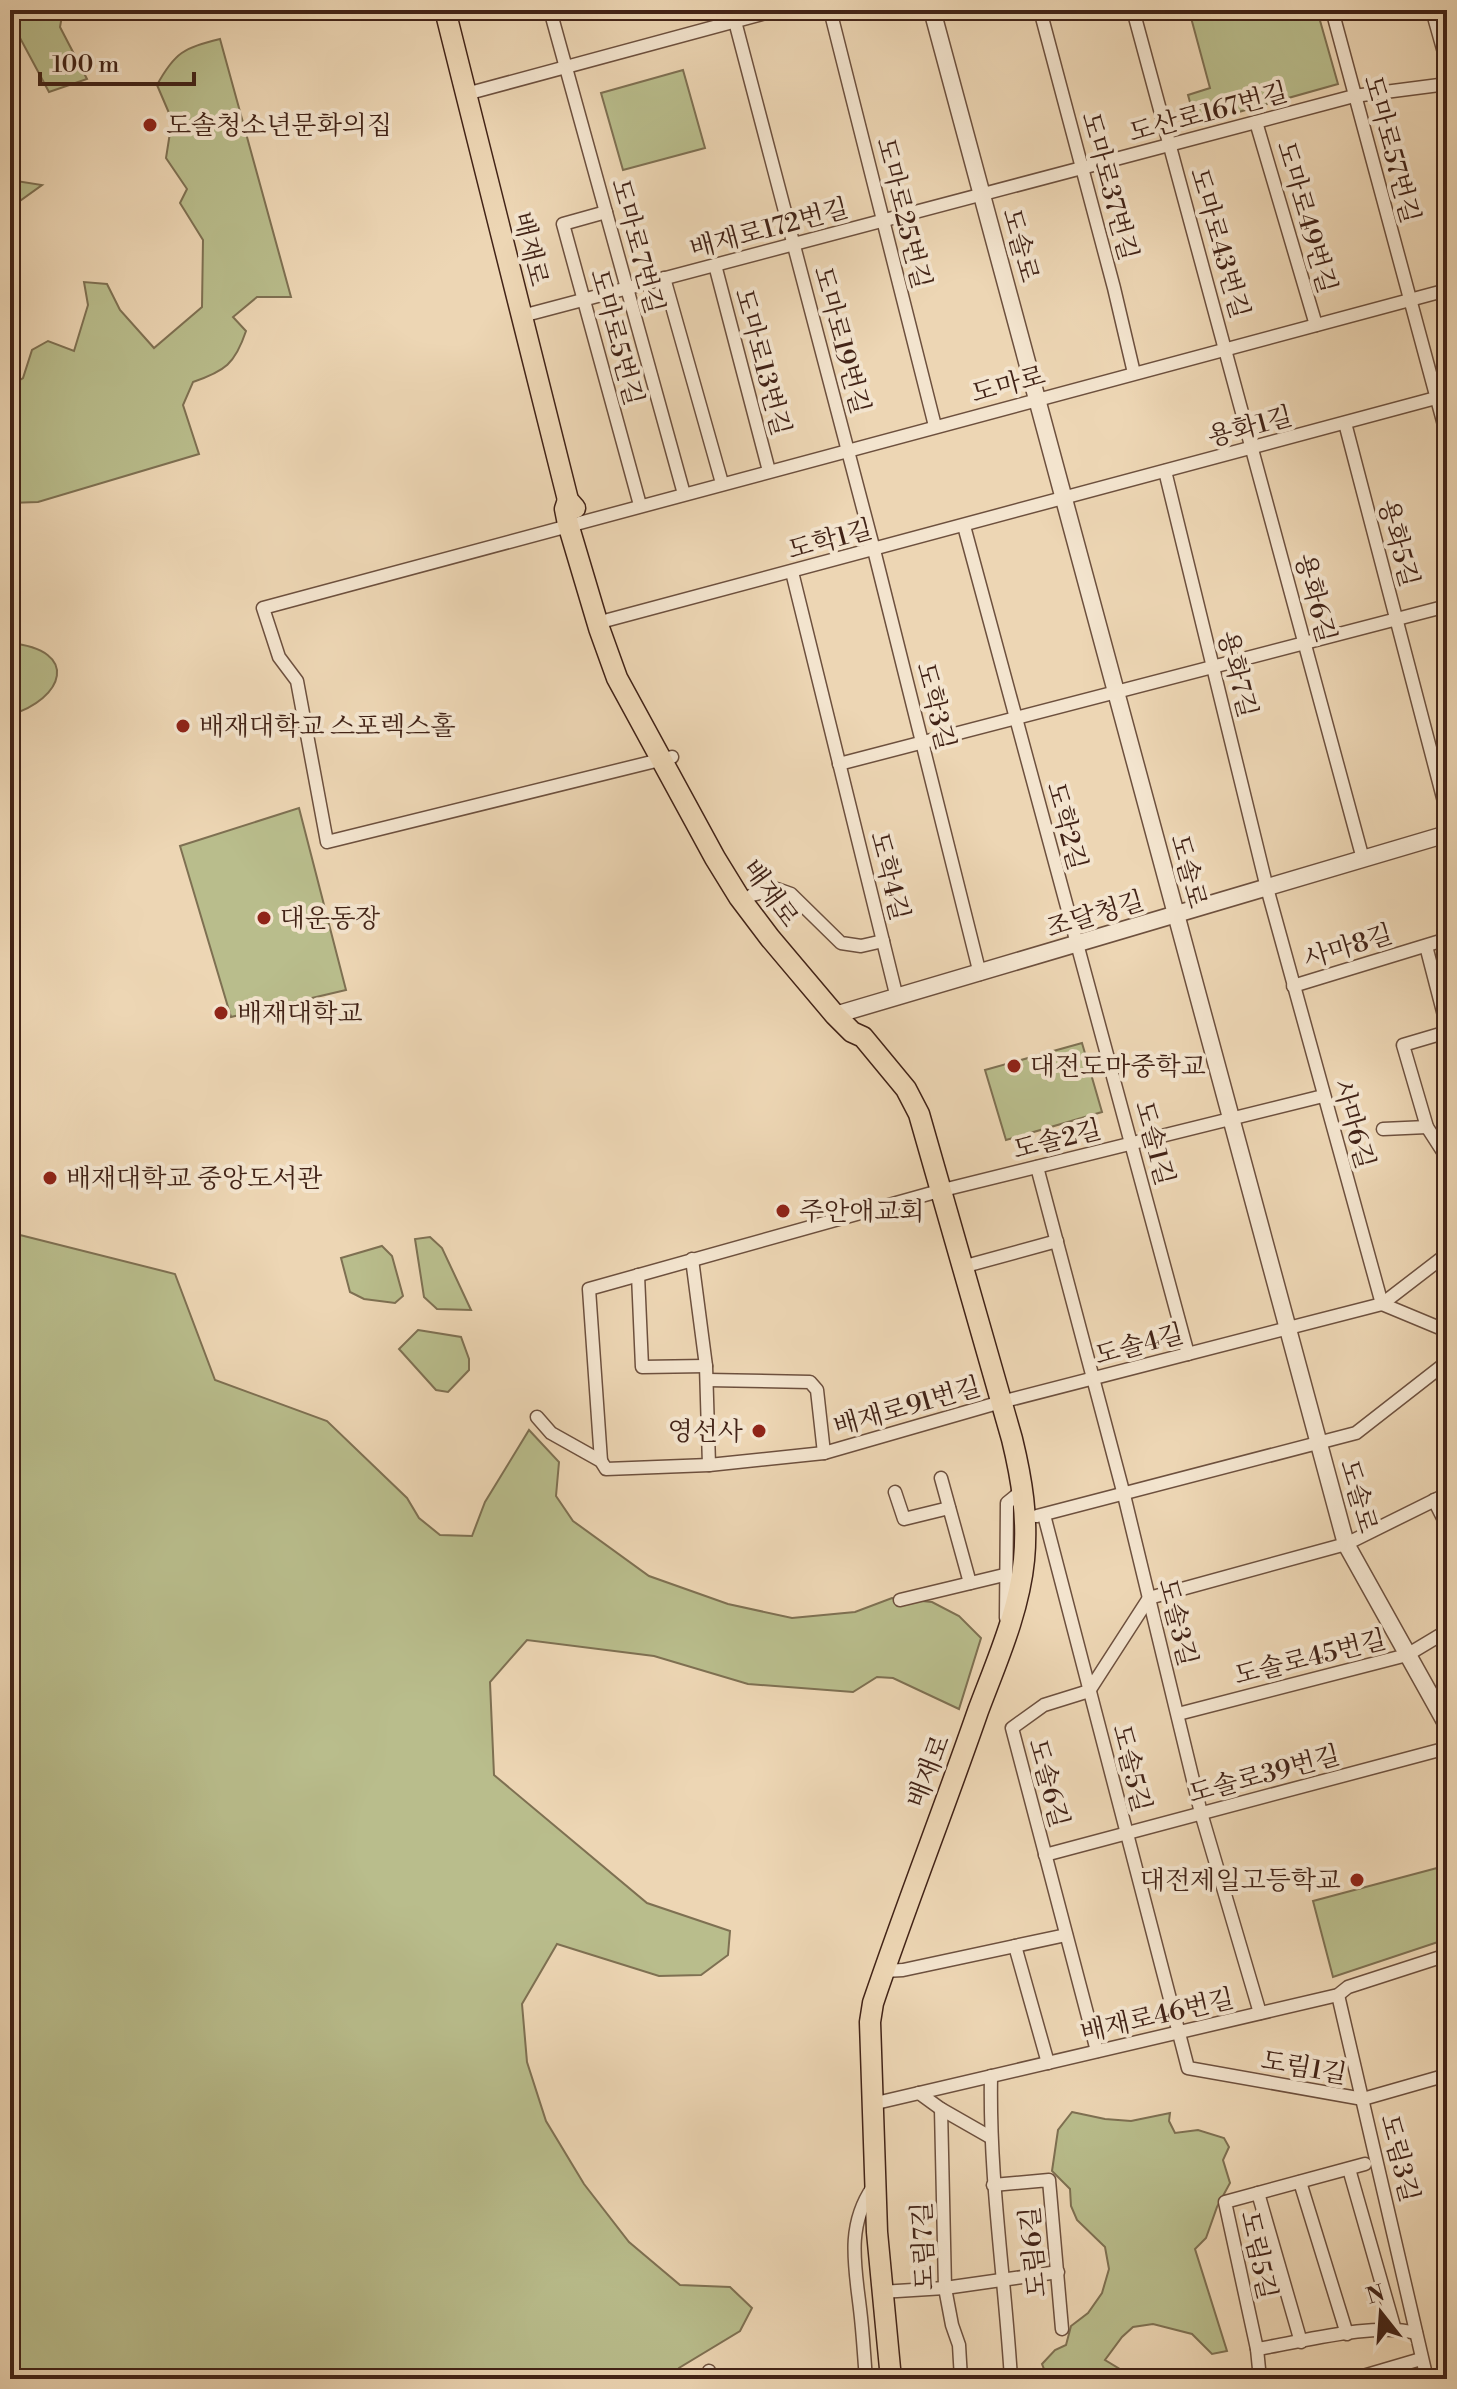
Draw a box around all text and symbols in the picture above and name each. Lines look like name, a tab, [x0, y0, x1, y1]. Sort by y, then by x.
scale bar	[40, 36, 194, 86]
text: 100 m	[52, 50, 119, 80]
street label: 도마로57번길	[1356, 72, 1426, 227]
street label: 도산로167번길	[1125, 76, 1291, 150]
street label: 도마로37번길	[1074, 108, 1144, 264]
place label: 도솔청소년문화의집	[166, 110, 392, 142]
marker: 도솔청소년문화의집	[141, 116, 159, 134]
street label: 도마로25번길	[869, 134, 937, 292]
street label: 도마로49번길	[1269, 137, 1343, 297]
street label: 도마로43번길	[1182, 164, 1256, 322]
street label: 도마로7번길	[604, 175, 670, 317]
street label: 배재로172번길	[686, 192, 852, 266]
street label: 도솔로	[995, 205, 1045, 286]
street label: 배재로	[505, 209, 555, 290]
street label: 도마로19번길	[806, 263, 876, 418]
street label: 도마로5번길	[582, 266, 650, 409]
street label: 도마로13번길	[727, 285, 797, 439]
street label: 도마로	[968, 360, 1049, 410]
street label: 용화1길	[1204, 400, 1296, 454]
street label: 용화5길	[1371, 496, 1425, 591]
street label: 도학1길	[784, 513, 876, 567]
street label: 용화6길	[1288, 550, 1342, 646]
street label: 용화7길	[1211, 627, 1263, 721]
street label: 도학3길	[909, 659, 961, 754]
place label: 배재대학교 스포렉스홀	[199, 711, 456, 743]
marker: 배재대학교 스포렉스홀	[174, 717, 192, 735]
street label: 도학2길	[1039, 779, 1093, 874]
street label: 도학4길	[863, 828, 916, 924]
street label: 도솔로	[1163, 831, 1213, 912]
street label: 배재로	[735, 854, 805, 933]
street label: 조달청길	[1043, 885, 1148, 945]
place label: 대운동장	[280, 903, 380, 935]
marker: 대운동장	[255, 909, 273, 927]
street label: 사마8길	[1300, 918, 1397, 976]
place label: 배재대학교	[237, 998, 363, 1030]
marker: 배재대학교	[212, 1004, 230, 1022]
place label: 대전도마중학교	[1030, 1051, 1206, 1083]
marker: 대전도마중학교	[1005, 1057, 1023, 1075]
street label: 사마6길	[1325, 1076, 1381, 1172]
street label: 도솔1길	[1127, 1097, 1181, 1189]
street label: 도솔2길	[1010, 1114, 1105, 1166]
place label: 배재대학교 중앙도서관	[66, 1163, 323, 1195]
marker: 배재대학교 중앙도서관	[41, 1169, 59, 1187]
place label: 주안애교회	[799, 1196, 925, 1228]
marker: 주안애교회	[774, 1202, 792, 1220]
street label: 도솔4길	[1091, 1318, 1187, 1372]
street label: 배재로91번길	[830, 1371, 985, 1443]
place label: 영선사	[668, 1416, 743, 1448]
marker: 영선사	[750, 1422, 768, 1440]
street label: 도솔로	[1332, 1456, 1384, 1537]
street label: 도솔3길	[1151, 1575, 1203, 1670]
street label: 도솔로45번길	[1231, 1624, 1390, 1692]
street label: 도솔5길	[1105, 1721, 1157, 1816]
street label: 배재로	[900, 1730, 957, 1812]
street label: 도솔6길	[1021, 1735, 1075, 1831]
street label: 도솔로39번길	[1185, 1739, 1344, 1811]
place label: 대전제일고등학교	[1140, 1865, 1341, 1897]
marker: 대전제일고등학교	[1348, 1871, 1366, 1889]
street label: 배재로46번길	[1077, 1983, 1237, 2049]
street label: 도림1길	[1258, 2045, 1349, 2091]
street label: 도림3길	[1373, 2111, 1425, 2206]
street label: 도림7길	[906, 2201, 942, 2291]
street label: 도림6길	[1014, 2205, 1054, 2299]
street label: 도림5길	[1233, 2208, 1283, 2302]
north arrow	[1341, 2273, 1421, 2353]
text: N	[1363, 2280, 1388, 2311]

